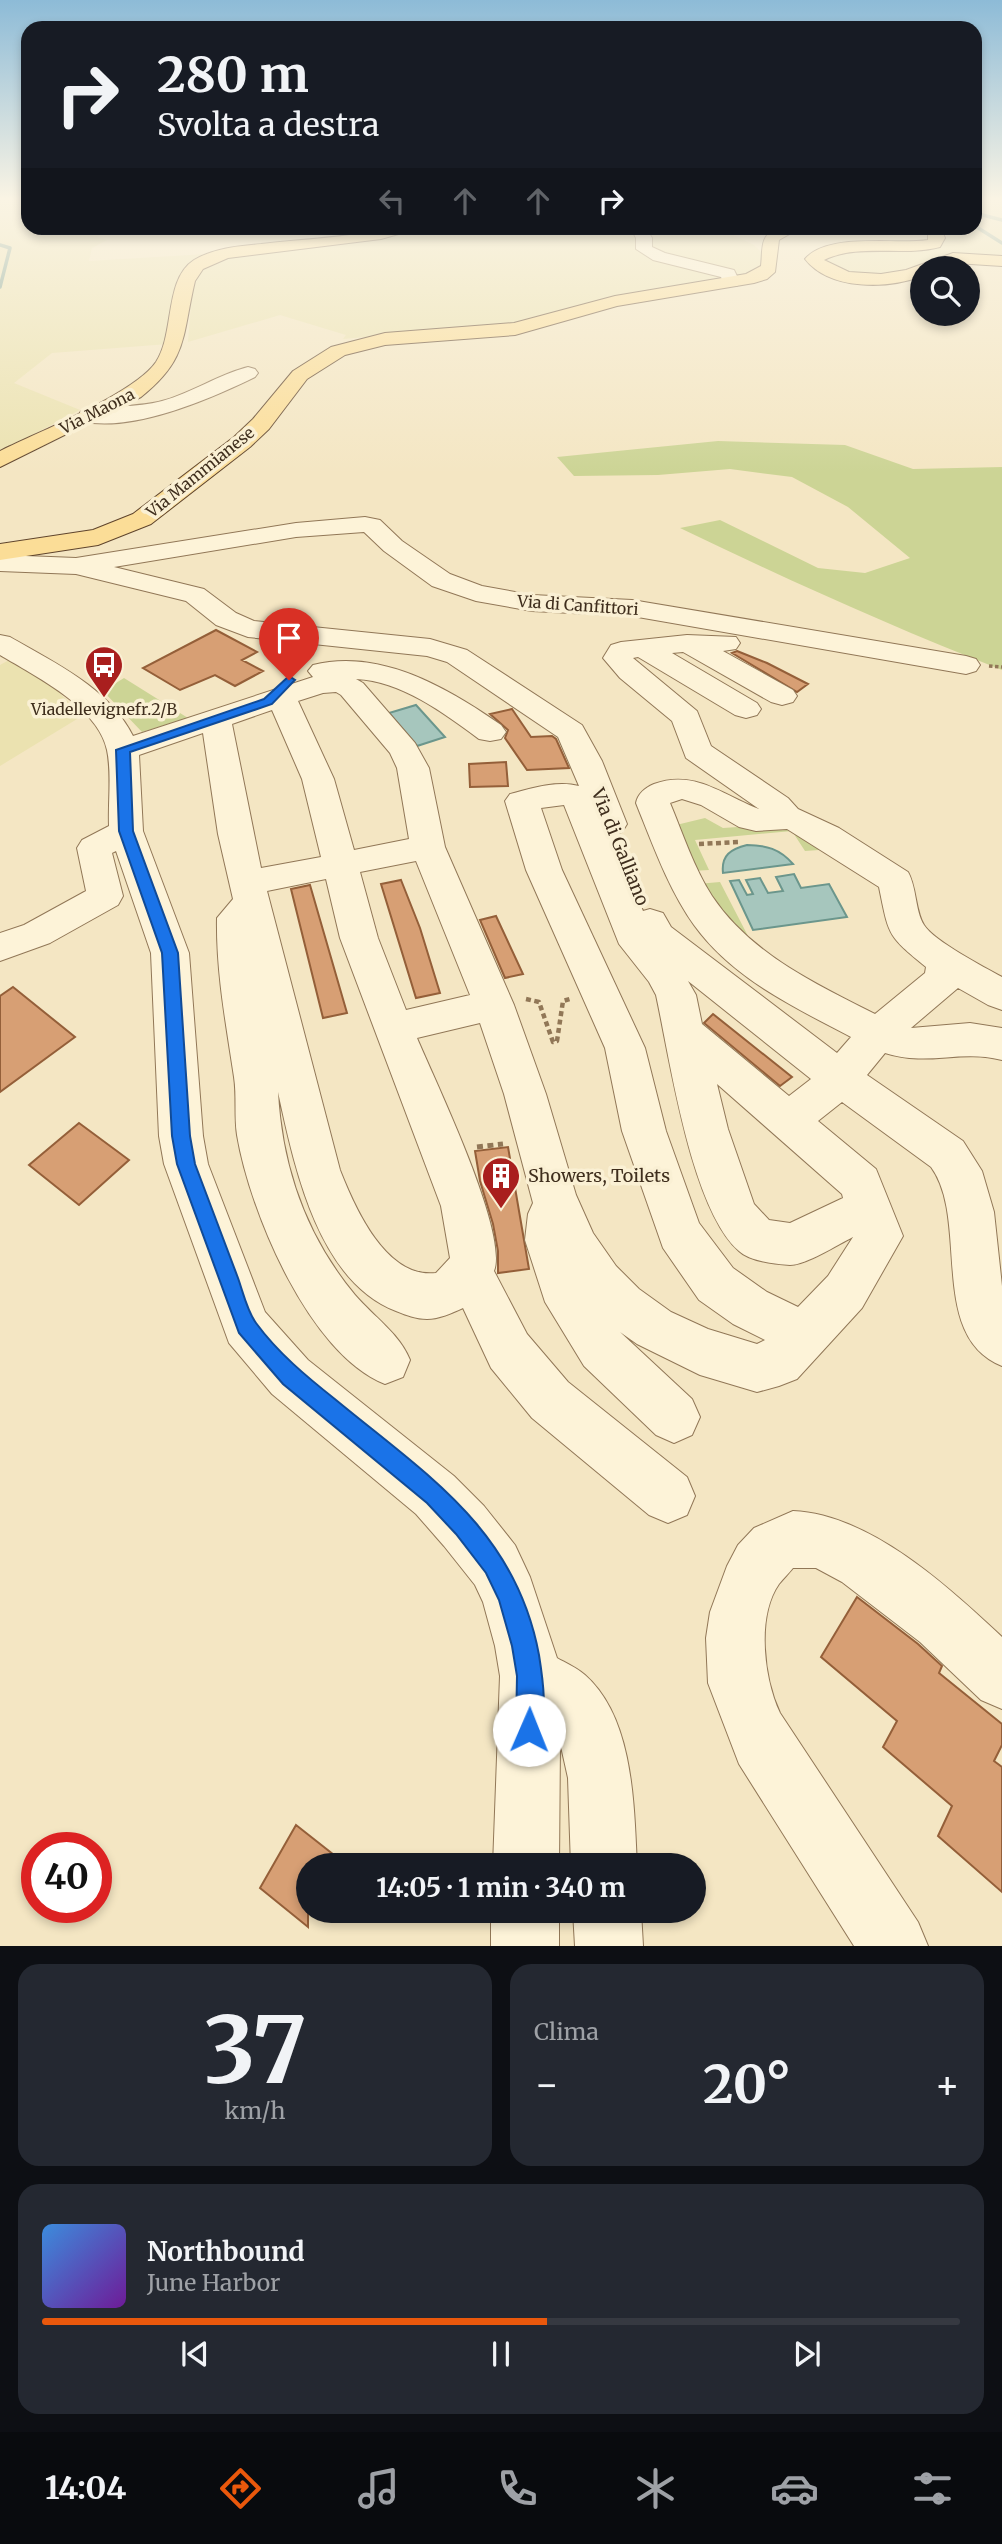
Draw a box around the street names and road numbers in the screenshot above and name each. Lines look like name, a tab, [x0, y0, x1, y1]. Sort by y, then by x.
street label: Via Maona	[55, 383, 138, 439]
street label: Via Mammianese	[141, 422, 258, 522]
street label: Via di Canfittori	[516, 591, 639, 619]
street label: Via di Galliano	[586, 784, 654, 909]

